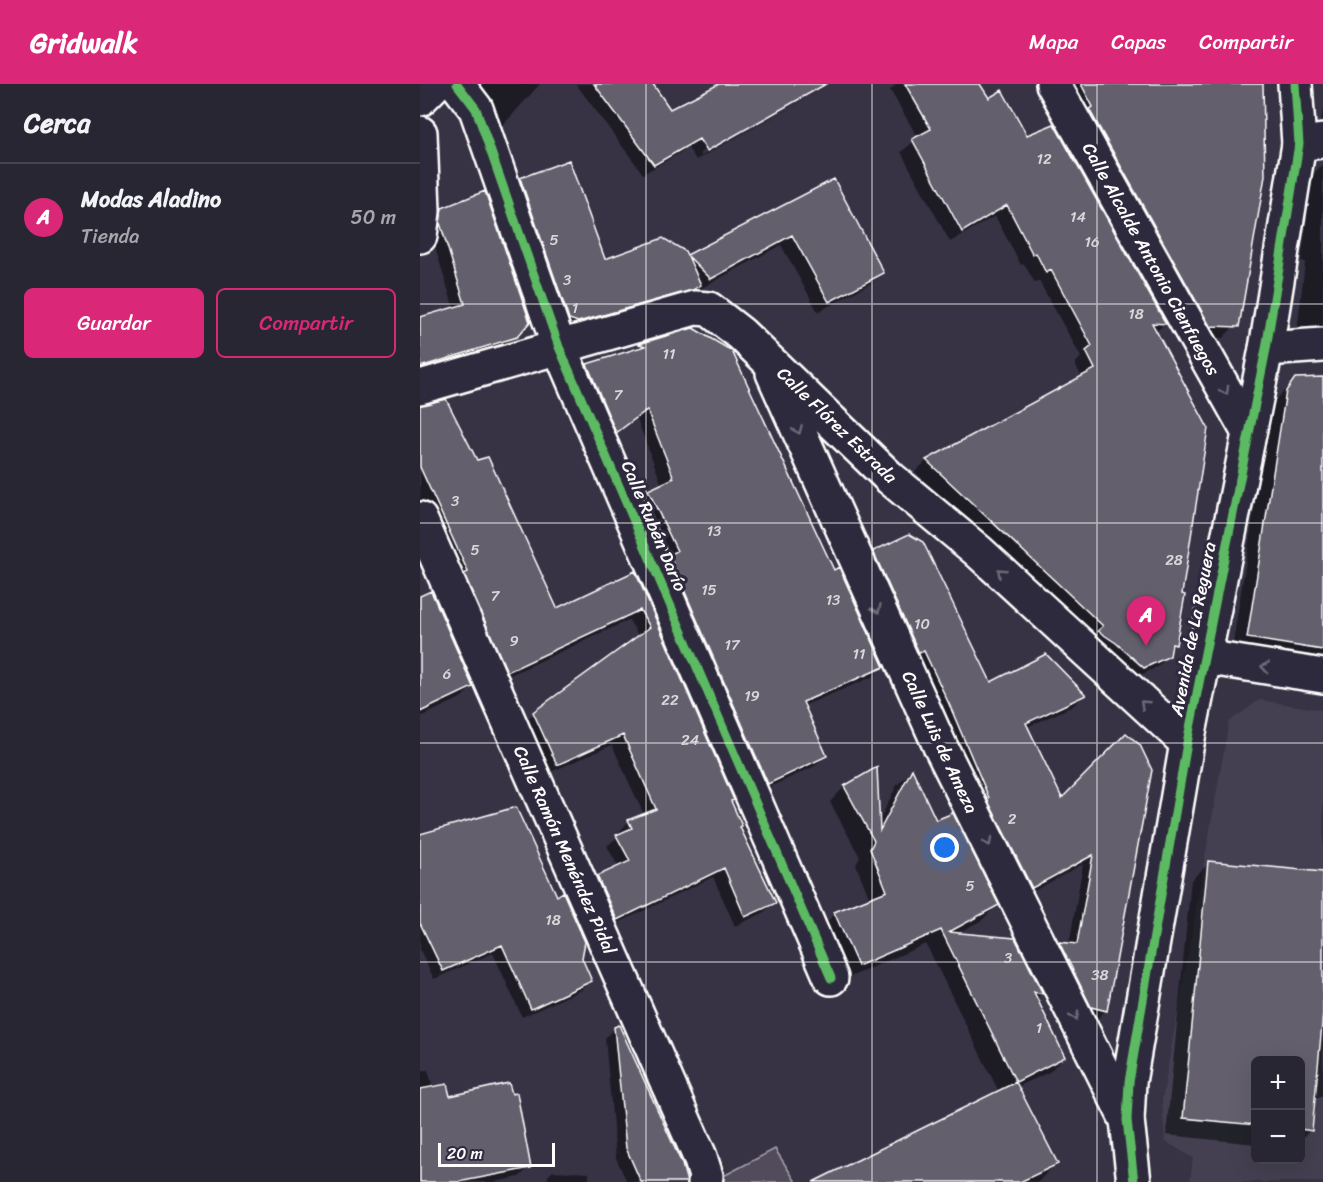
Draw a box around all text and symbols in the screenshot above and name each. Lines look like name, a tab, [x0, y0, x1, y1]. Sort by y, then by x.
text: Gridwalk	[30, 18, 138, 67]
text: Mapa	[1029, 23, 1078, 61]
text: Capas	[1111, 23, 1166, 61]
text: Compartir	[1199, 23, 1293, 61]
text: Cerca	[24, 100, 90, 146]
street label: Calle Alcalde Antonio Cienfuegos	[1073, 136, 1229, 382]
house number: 12	[1036, 146, 1052, 172]
text: Modas Aladino	[81, 180, 221, 219]
text: A	[37, 200, 50, 235]
text: 50 m	[351, 200, 396, 235]
house number: 14	[1070, 204, 1086, 230]
text: Tienda	[81, 219, 139, 254]
house number: 5	[549, 227, 559, 253]
house number: 16	[1085, 229, 1099, 255]
house number: 3	[563, 267, 571, 293]
button: Guardar	[24, 288, 204, 358]
button: Compartir	[216, 288, 396, 358]
house number: 1	[572, 295, 578, 321]
house number: 18	[1128, 301, 1144, 327]
house number: 11	[663, 341, 675, 367]
street label: Calle Flórez Estrada	[769, 359, 906, 492]
house number: 7	[614, 382, 624, 408]
one-way arrow	[1218, 385, 1229, 395]
one-way arrow	[791, 424, 803, 435]
street label: Calle Rubén Darío	[612, 456, 696, 596]
house number: 3	[451, 488, 459, 514]
house number: 13	[707, 518, 721, 544]
house number: 5	[470, 537, 480, 563]
street label: Avenida de La Reguera	[1160, 539, 1226, 720]
house number: 28	[1165, 547, 1183, 573]
one-way arrow	[997, 568, 1008, 579]
house number: 15	[701, 577, 717, 603]
house number: 7	[491, 583, 501, 609]
house number: 13	[826, 587, 840, 613]
pin: A	[1126, 596, 1166, 646]
one-way arrow	[870, 602, 882, 613]
house number: 10	[914, 611, 930, 637]
house number: 9	[509, 628, 519, 654]
house number: 17	[724, 632, 741, 658]
house number: 11	[853, 641, 865, 667]
house number: 6	[443, 661, 451, 687]
one-way arrow	[1261, 662, 1270, 674]
street label: Calle Luis de Ameza	[893, 665, 987, 819]
house number: 19	[744, 683, 760, 709]
house number: 22	[661, 687, 679, 713]
one-way arrow	[1140, 700, 1151, 711]
house number: 24	[681, 727, 699, 753]
street label: Calle Ramón Menéndez Pidal	[504, 740, 626, 960]
house number: 2	[1008, 806, 1017, 832]
your location	[930, 833, 959, 862]
one-way arrow	[980, 835, 992, 846]
house number: 5	[965, 873, 975, 899]
house number: 18	[545, 907, 561, 933]
house number: 3	[1004, 945, 1012, 971]
house number: 38	[1091, 962, 1109, 988]
one-way arrow	[1068, 1010, 1079, 1020]
house number: 1	[1036, 1015, 1042, 1041]
map controls	[1251, 1056, 1305, 1164]
button: +	[1251, 1056, 1305, 1110]
button: −	[1251, 1110, 1305, 1164]
text: 20 m	[447, 1139, 483, 1168]
scale bar	[438, 1140, 555, 1168]

